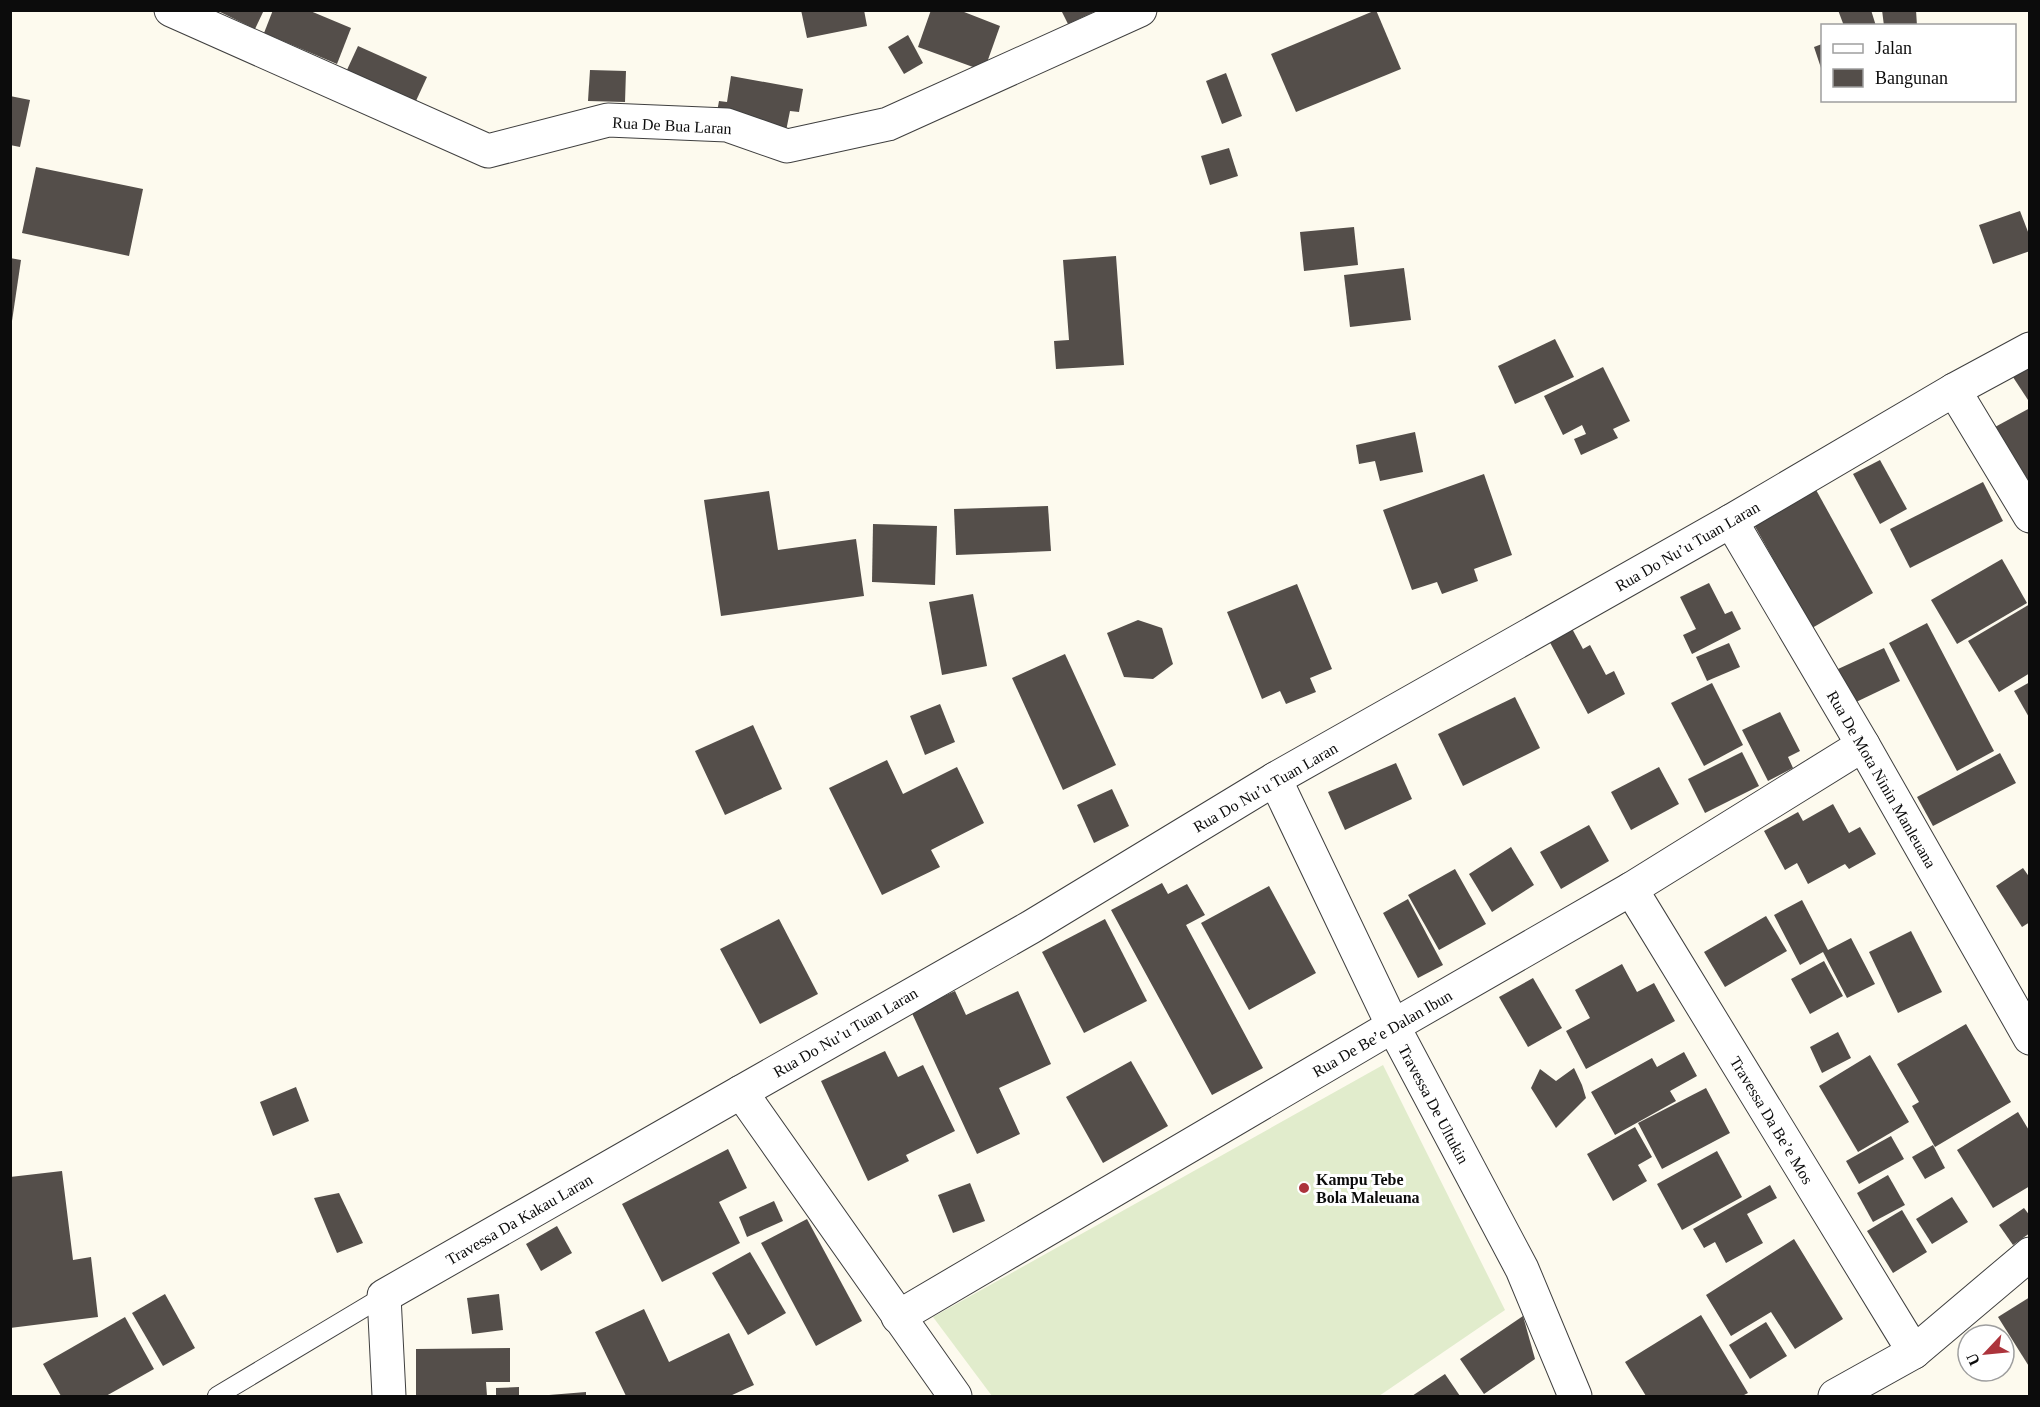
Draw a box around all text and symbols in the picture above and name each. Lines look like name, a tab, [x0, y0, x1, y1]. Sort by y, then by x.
legend	[1821, 24, 2016, 102]
text: Jalan	[1875, 38, 1912, 58]
text: Bangunan	[1875, 68, 1948, 88]
street label: Rua De Bua Laran	[612, 114, 732, 137]
street label: Rua Do Nu’u Tuan Laran	[1612, 498, 1762, 595]
street label: Rua De Mota Ninin Manleuana	[1824, 688, 1939, 871]
street label: Rua Do Nu’u Tuan Laran	[1190, 739, 1340, 836]
street label: Rua Do Nu’u Tuan Laran	[770, 984, 920, 1081]
street label: Rua De Be’e Dalan Ibun	[1310, 987, 1455, 1080]
street label: Travessa De Ultukin	[1395, 1042, 1472, 1166]
street label: Travessa Da Be’e Mos	[1727, 1053, 1816, 1187]
street label: Travessa Da Kakau Laran	[443, 1171, 595, 1268]
place label: Kampu Tebe Bola Maleuana	[1316, 1171, 1420, 1206]
marker: Kampu Tebe Bola Maleuana	[1297, 1181, 1311, 1195]
north arrow	[1956, 1323, 2016, 1383]
text: U	[1963, 1350, 1983, 1368]

